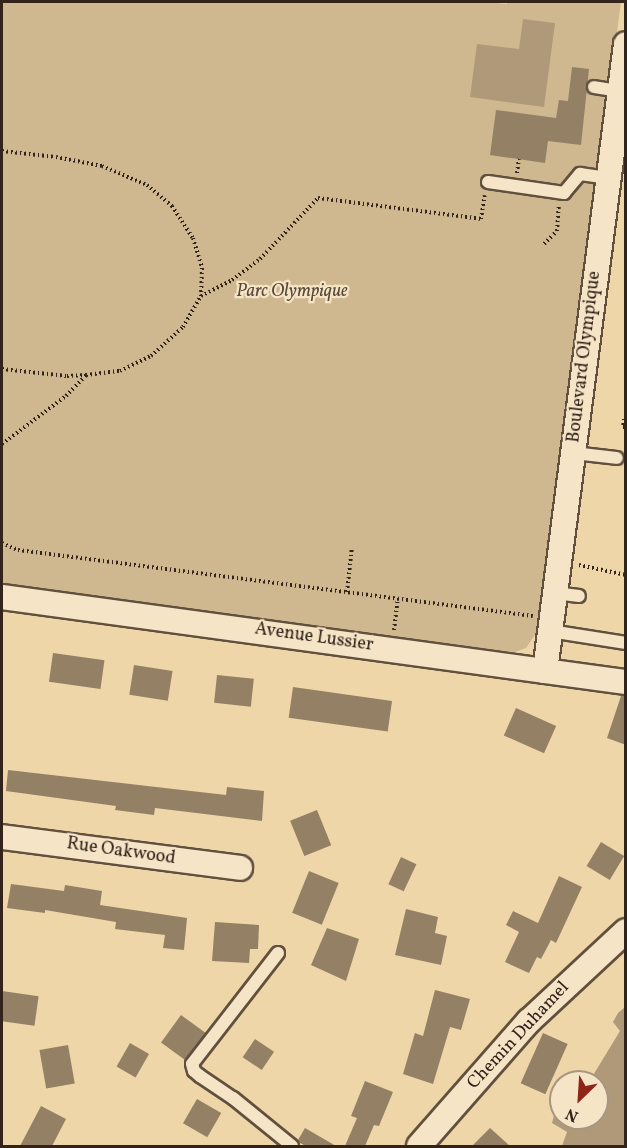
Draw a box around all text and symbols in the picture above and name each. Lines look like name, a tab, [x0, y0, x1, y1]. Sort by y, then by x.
street label: Boulevard Olympique	[564, 270, 606, 444]
park label: Parc Olympique	[236, 281, 348, 303]
street label: Avenue Lussier	[253, 619, 375, 657]
street label: Rue Oakwood	[65, 834, 177, 870]
street label: Chemin Duhamel	[464, 978, 574, 1094]
north arrow	[549, 1070, 609, 1130]
text: N	[562, 1102, 582, 1127]

